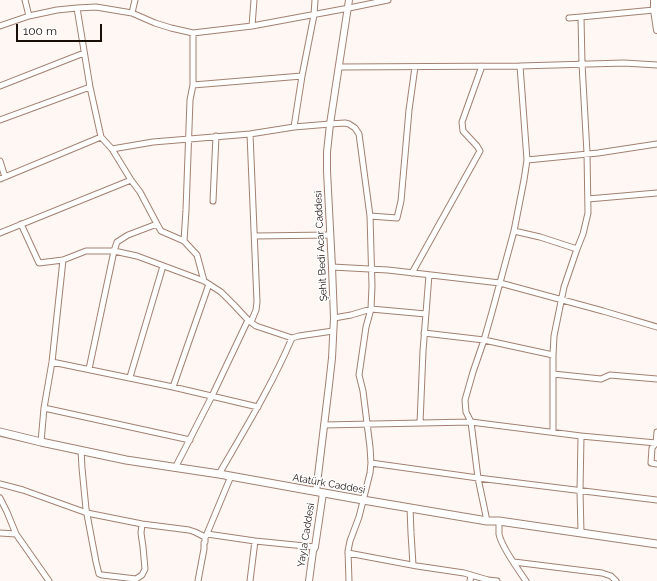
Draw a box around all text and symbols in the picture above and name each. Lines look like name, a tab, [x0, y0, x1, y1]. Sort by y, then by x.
scale bar	[18, 16, 104, 42]
text: 100 m	[23, 24, 57, 38]
street label: Şehit Bedi Acar Caddesi	[312, 190, 330, 302]
street label: Atatürk Caddesi	[292, 472, 366, 496]
street label: Yayla Caddesi	[295, 502, 317, 568]

